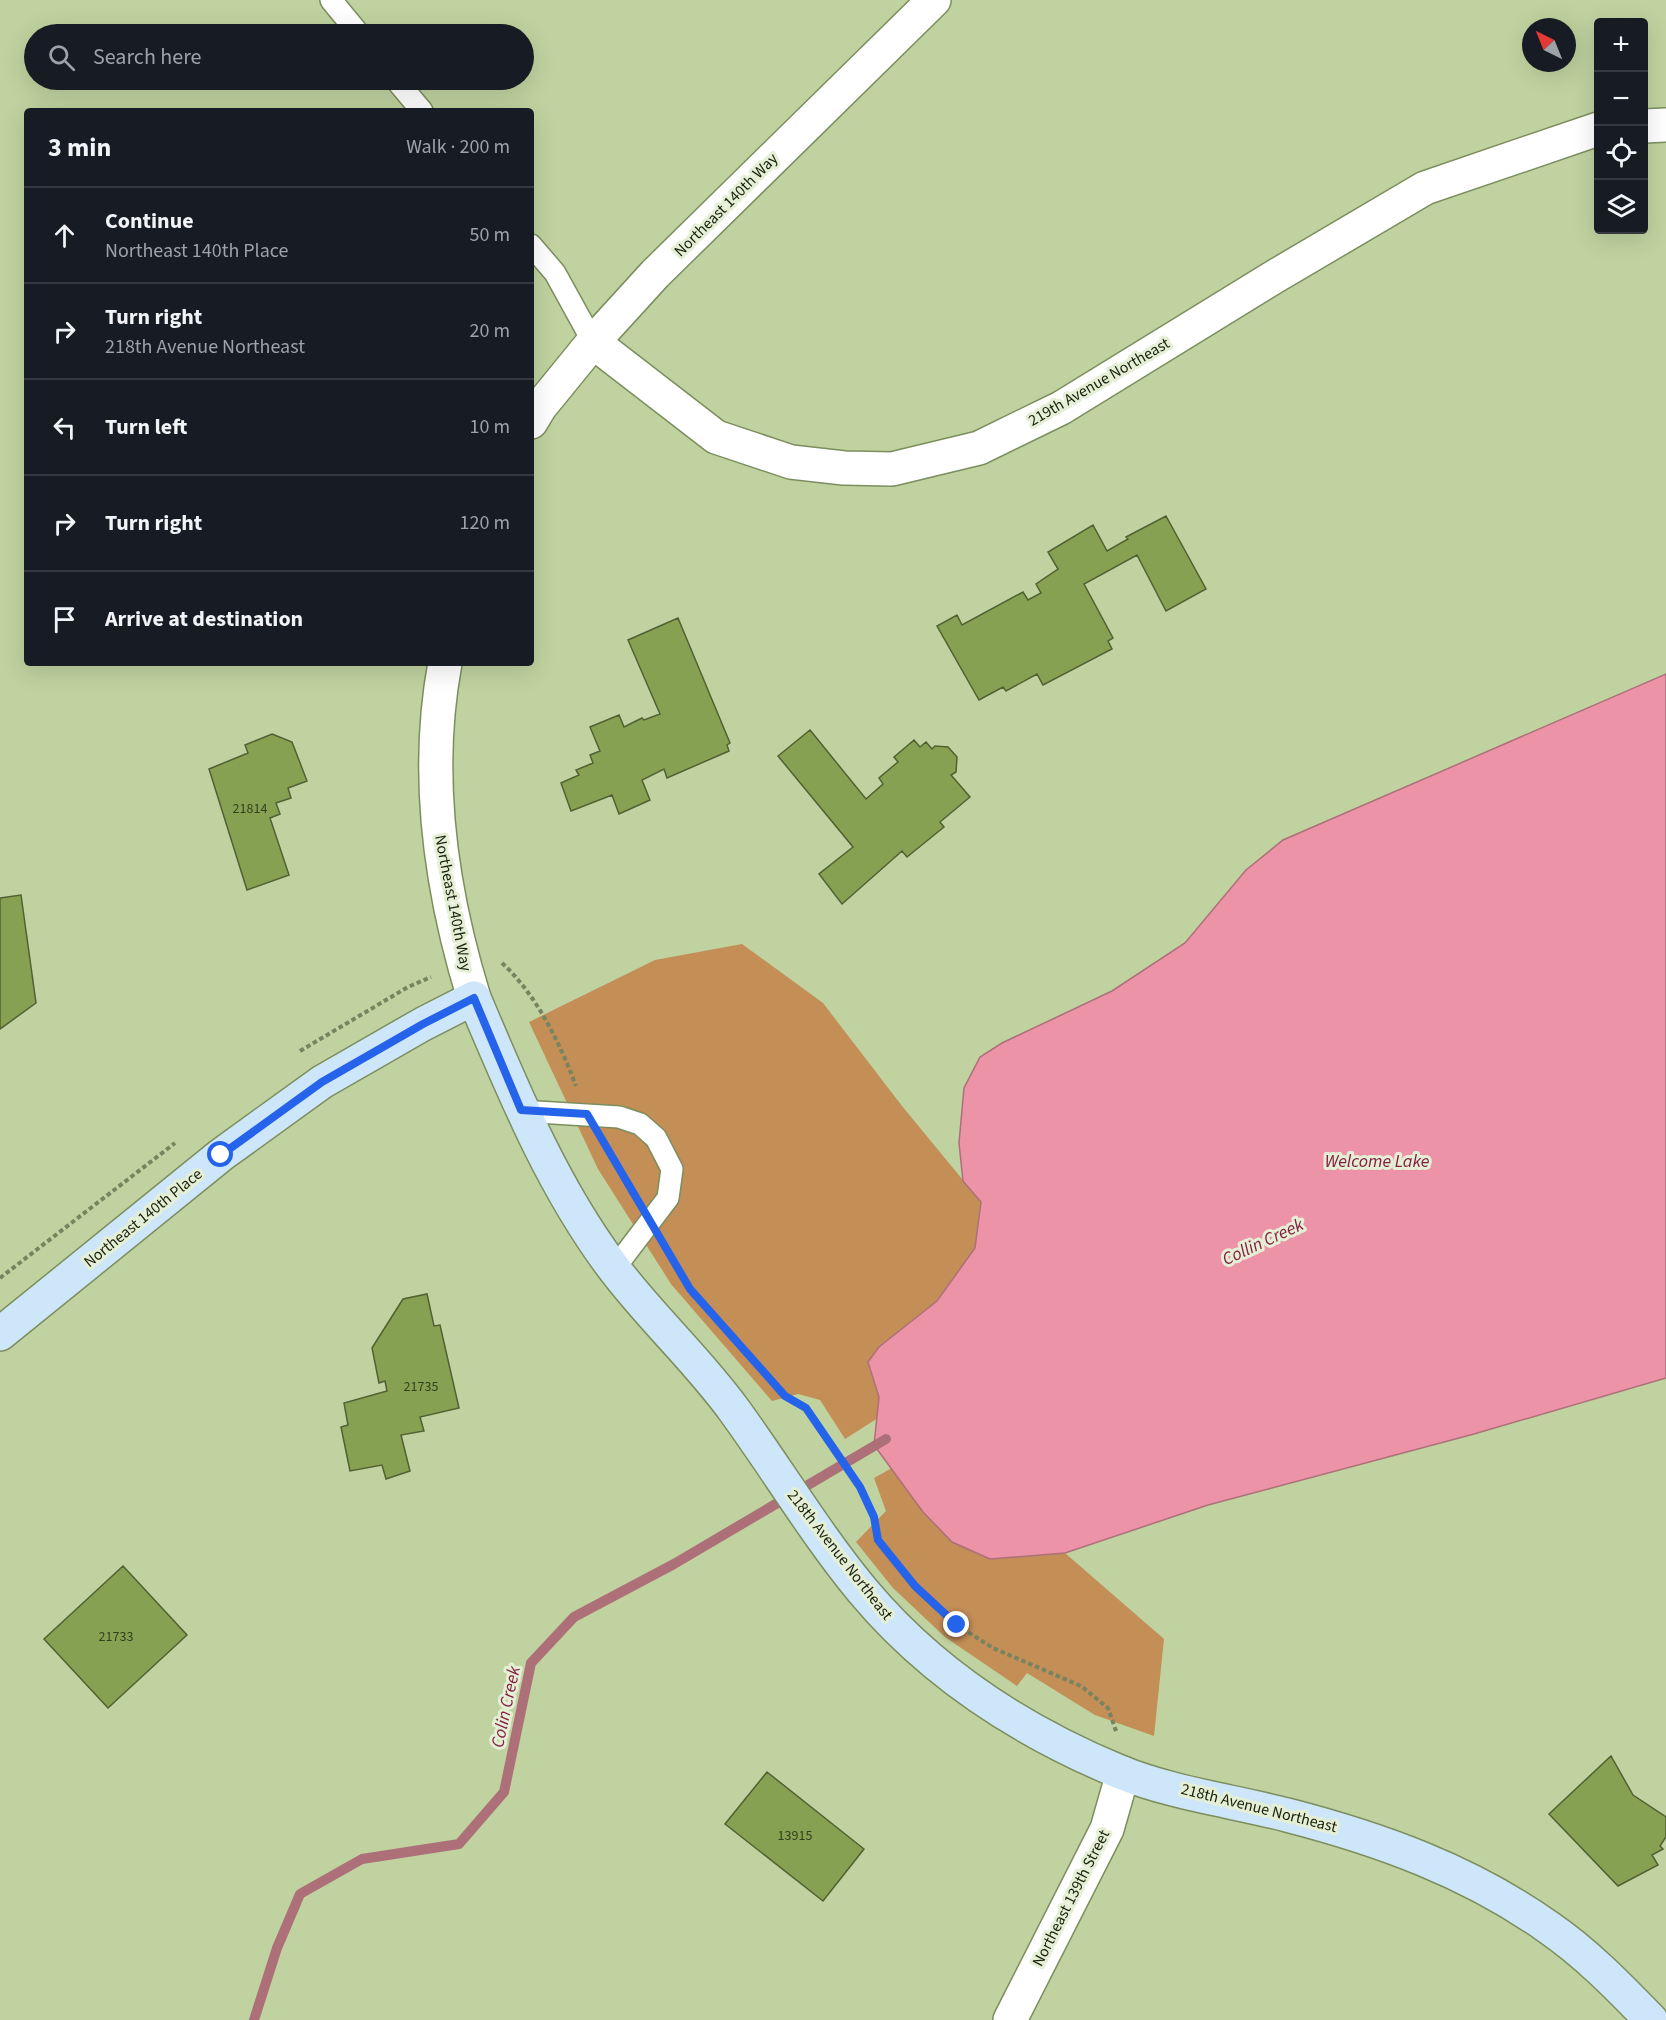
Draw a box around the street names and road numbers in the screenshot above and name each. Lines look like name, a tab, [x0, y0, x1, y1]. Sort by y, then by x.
street label: Northeast 140th Way	[669, 148, 783, 262]
street label: 219th Avenue Northeast	[1024, 332, 1174, 432]
street label: Northeast 140th Way	[429, 833, 477, 974]
street label: Northeast 140th Place	[79, 1163, 207, 1273]
street label: 218th Avenue Northeast	[782, 1485, 898, 1625]
street label: 218th Avenue Northeast	[1179, 1778, 1340, 1838]
street label: Northeast 139th Street	[1027, 1825, 1115, 1970]

